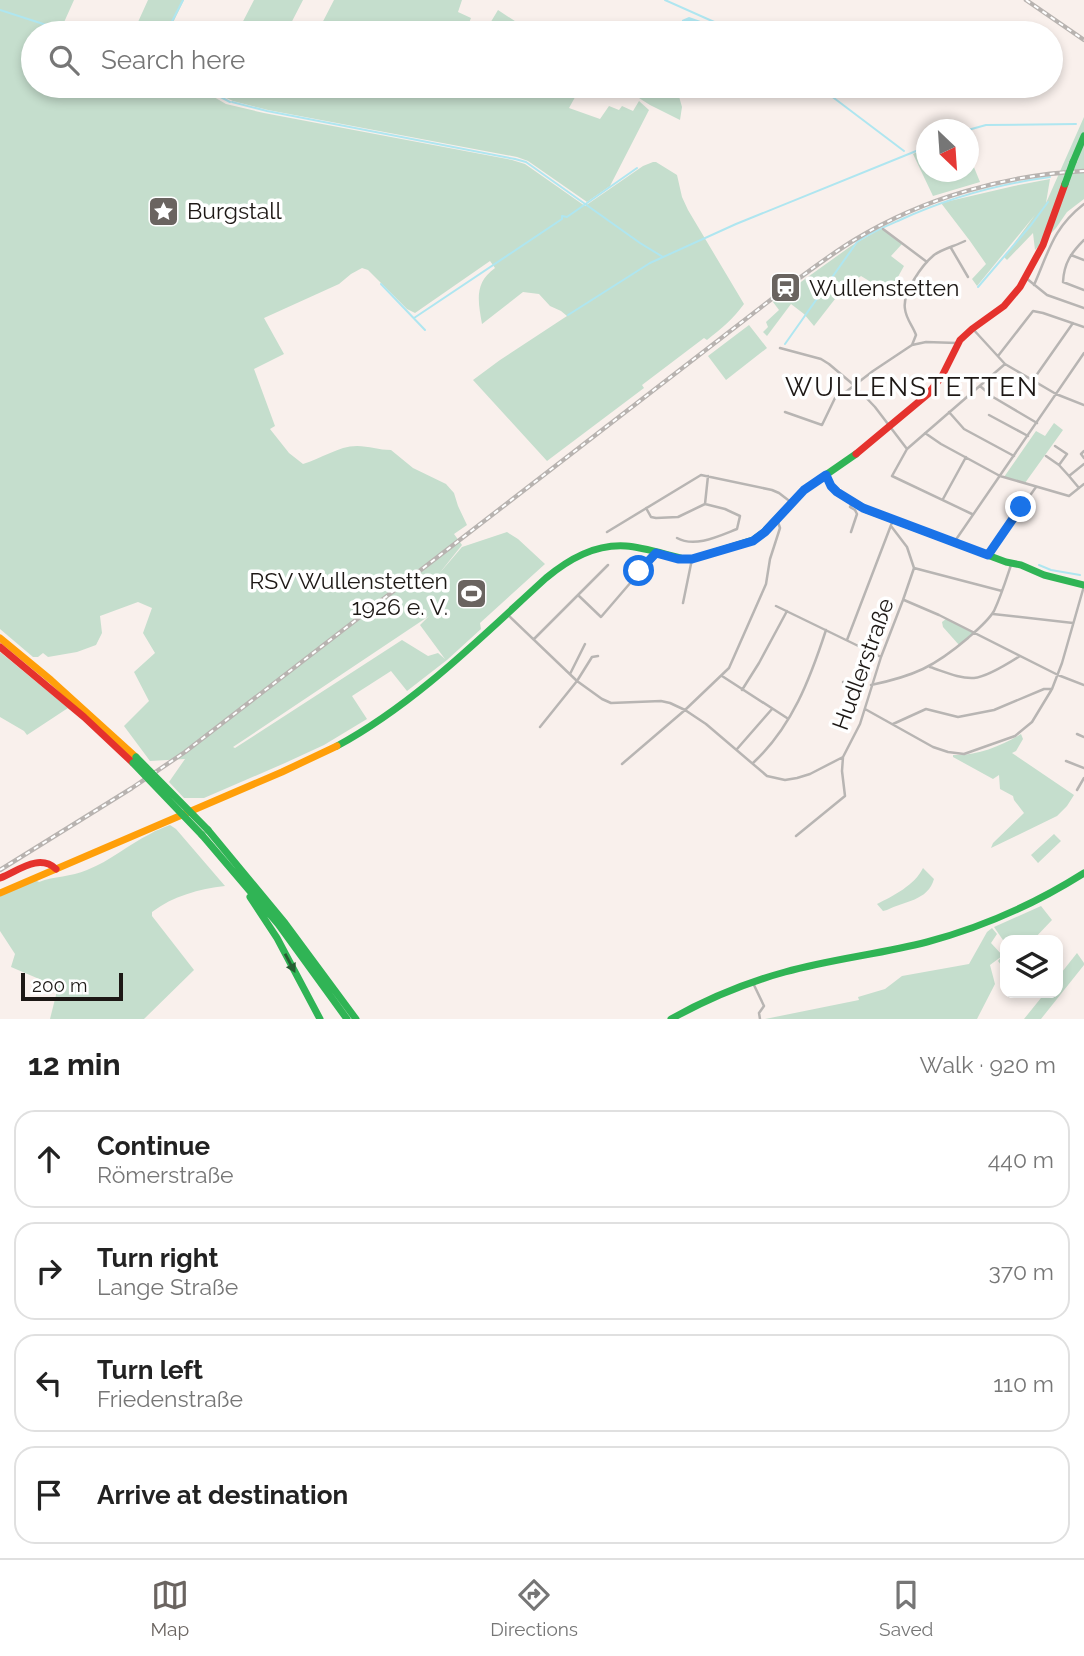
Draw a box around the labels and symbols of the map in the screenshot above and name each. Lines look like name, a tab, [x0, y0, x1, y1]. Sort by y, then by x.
north arrow	[916, 119, 979, 182]
place icon: Burgstall	[147, 194, 181, 228]
place label: Burgstall	[187, 197, 283, 224]
station icon: Wullenstetten	[769, 271, 803, 305]
place label: Wullenstetten	[809, 274, 959, 301]
district label: WULLENSTETTEN	[785, 372, 1039, 402]
route end	[1005, 491, 1036, 522]
route start	[623, 555, 654, 586]
place label: RSV Wullenstetten 1926 e. V.	[249, 567, 448, 620]
sports icon: RSV Wullenstetten 1926 e. V.	[454, 577, 488, 611]
street label: Hudlerstraße	[826, 594, 899, 733]
one-way arrow	[284, 953, 296, 973]
scale bar	[21, 970, 122, 1002]

